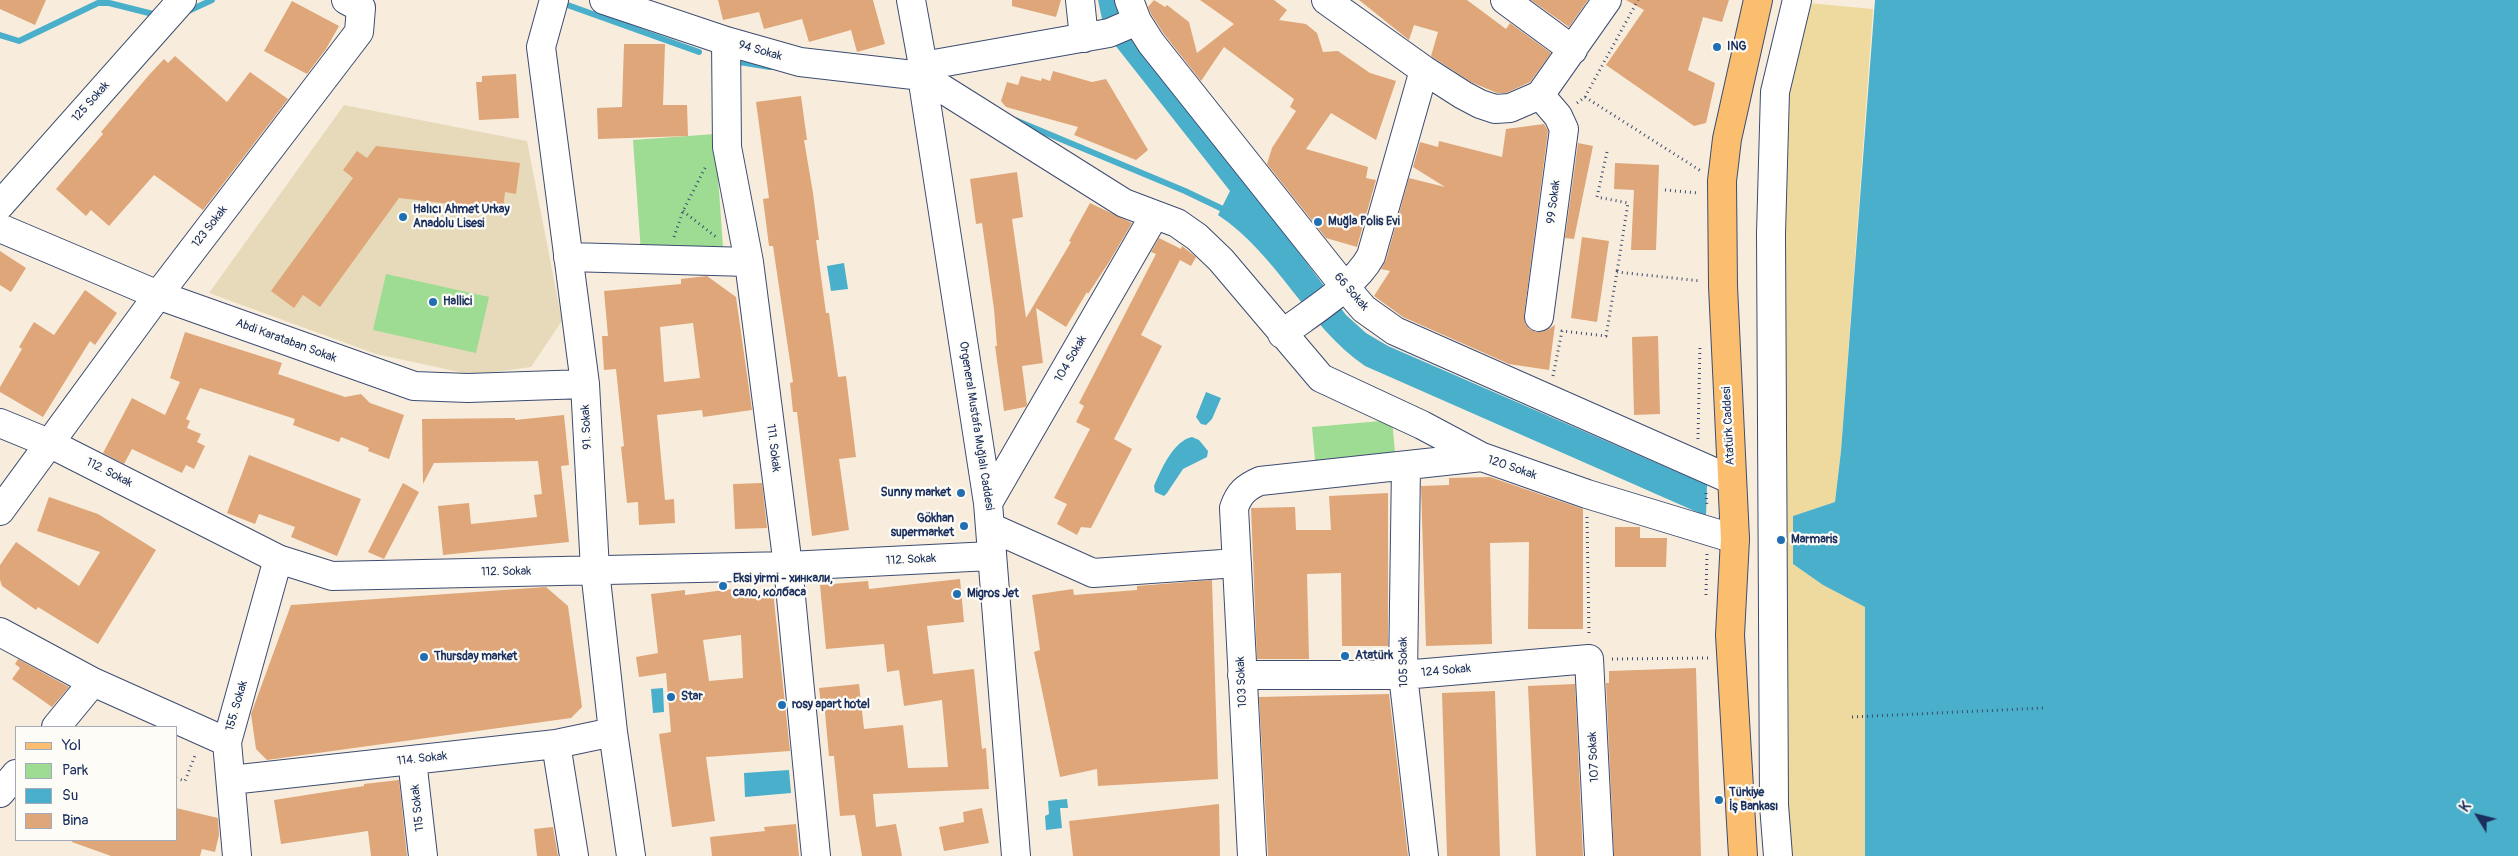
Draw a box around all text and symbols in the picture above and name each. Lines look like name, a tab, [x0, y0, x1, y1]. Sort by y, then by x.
street label: 94 Sokak	[736, 38, 784, 64]
place label: ING	[1727, 40, 1746, 54]
marker: ING	[1711, 41, 1723, 53]
street label: 125 Sokak	[69, 79, 113, 125]
street label: 99 Sokak	[1544, 179, 1564, 225]
street label: 123 Sokak	[189, 203, 231, 251]
place label: Halıcı Ahmet Urkay Anadolu Lisesi	[413, 203, 510, 231]
marker: Halıcı Ahmet Urkay Anadolu Lisesi	[397, 211, 409, 223]
place label: Muğla Polis Evi	[1328, 215, 1400, 229]
marker: Muğla Polis Evi	[1312, 216, 1324, 228]
street label: 66 Sokak	[1331, 270, 1371, 314]
place label: Hallici	[443, 295, 472, 309]
marker: Hallici	[427, 296, 439, 308]
street label: Abdi Karataban Sokak	[233, 316, 339, 366]
street label: 104 Sokak	[1052, 333, 1090, 385]
street label: Orgeneral Mustafa Muğlalı Caddesi	[956, 340, 996, 512]
street label: Atatürk Caddesi	[1720, 386, 1738, 466]
street label: 91. Sokak	[579, 404, 595, 450]
street label: 111. Sokak	[763, 423, 783, 473]
street label: 120 Sokak	[1485, 453, 1539, 483]
street label: 112. Sokak	[83, 455, 135, 491]
place label: Sunny market	[881, 486, 951, 500]
marker: Sunny market	[955, 487, 967, 499]
place label: Gökhan supermarket	[891, 512, 954, 540]
marker: Gökhan supermarket	[958, 520, 970, 532]
place label: Marmaris	[1791, 533, 1838, 547]
marker: Marmaris	[1775, 534, 1787, 546]
street label: 112. Sokak	[885, 551, 937, 569]
street label: 112. Sokak	[481, 564, 531, 580]
place label: Eksi yirmi - хинкали, сало, колбаса	[733, 572, 833, 600]
marker: Eksi yirmi - хинкали, сало, колбаса	[717, 580, 729, 592]
place label: Migros Jet	[967, 587, 1019, 601]
marker: Migros Jet	[951, 588, 963, 600]
street label: 105 Sokak	[1396, 636, 1412, 688]
place label: Atatürk	[1355, 649, 1393, 663]
place label: Thursday market	[434, 650, 517, 664]
marker: Atatürk	[1339, 650, 1351, 662]
marker: Thursday market	[418, 651, 430, 663]
street label: 103 Sokak	[1233, 656, 1251, 708]
street label: 124 Sokak	[1420, 662, 1472, 680]
street label: 155. Sokak	[223, 679, 251, 733]
place label: Star	[681, 690, 703, 704]
marker: Star	[665, 691, 677, 703]
place label: rosy apart hotel	[792, 698, 870, 712]
marker: rosy apart hotel	[776, 699, 788, 711]
legend	[15, 726, 178, 841]
street label: 107 Sokak	[1585, 731, 1603, 783]
text: Yol	[62, 736, 81, 755]
street label: 114. Sokak	[396, 749, 448, 769]
text: Park	[62, 761, 88, 780]
street label: 115 Sokak	[408, 784, 428, 832]
text: Su	[62, 786, 78, 805]
place label: Türkiye İş Bankası	[1729, 786, 1778, 814]
north arrow	[2453, 791, 2503, 841]
marker: Türkiye İş Bankası	[1713, 794, 1725, 806]
text: K	[2456, 798, 2475, 815]
text: Bina	[62, 811, 88, 830]

